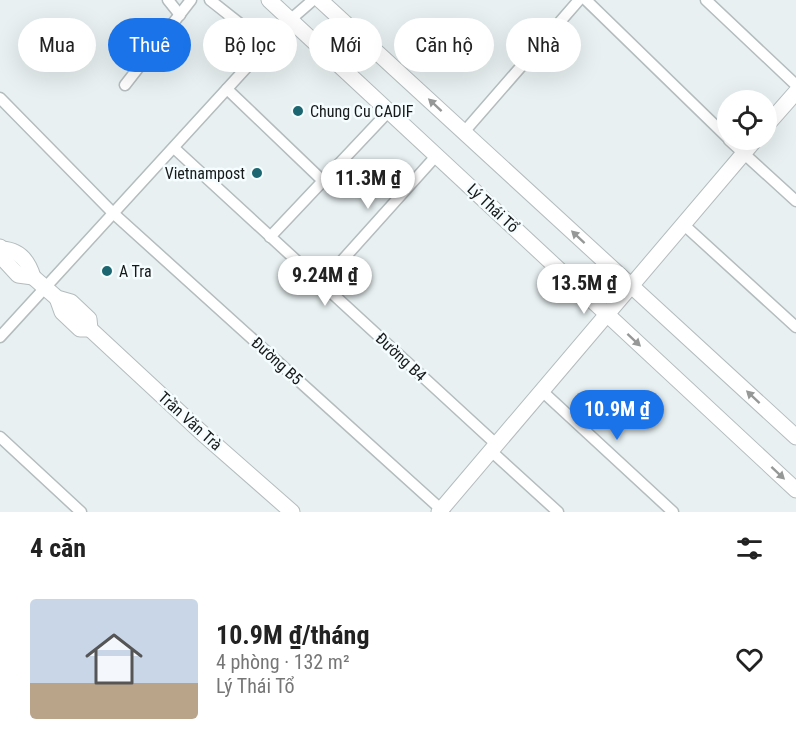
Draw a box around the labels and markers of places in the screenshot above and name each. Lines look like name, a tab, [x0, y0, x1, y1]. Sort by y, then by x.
place label: Chung Cu CADIF	[310, 102, 414, 121]
marker: Chung Cu CADIF	[291, 104, 305, 118]
pin: 11.3M ₫	[313, 159, 423, 210]
place label: Vietnampost	[165, 164, 245, 183]
marker: Vietnampost	[250, 166, 264, 180]
pin: 9.24M ₫	[270, 256, 380, 307]
place label: A Tra	[119, 262, 152, 281]
marker: A Tra	[100, 264, 114, 278]
pin: 13.5M ₫	[529, 264, 639, 315]
pin: 10.9M ₫	[562, 390, 672, 441]

